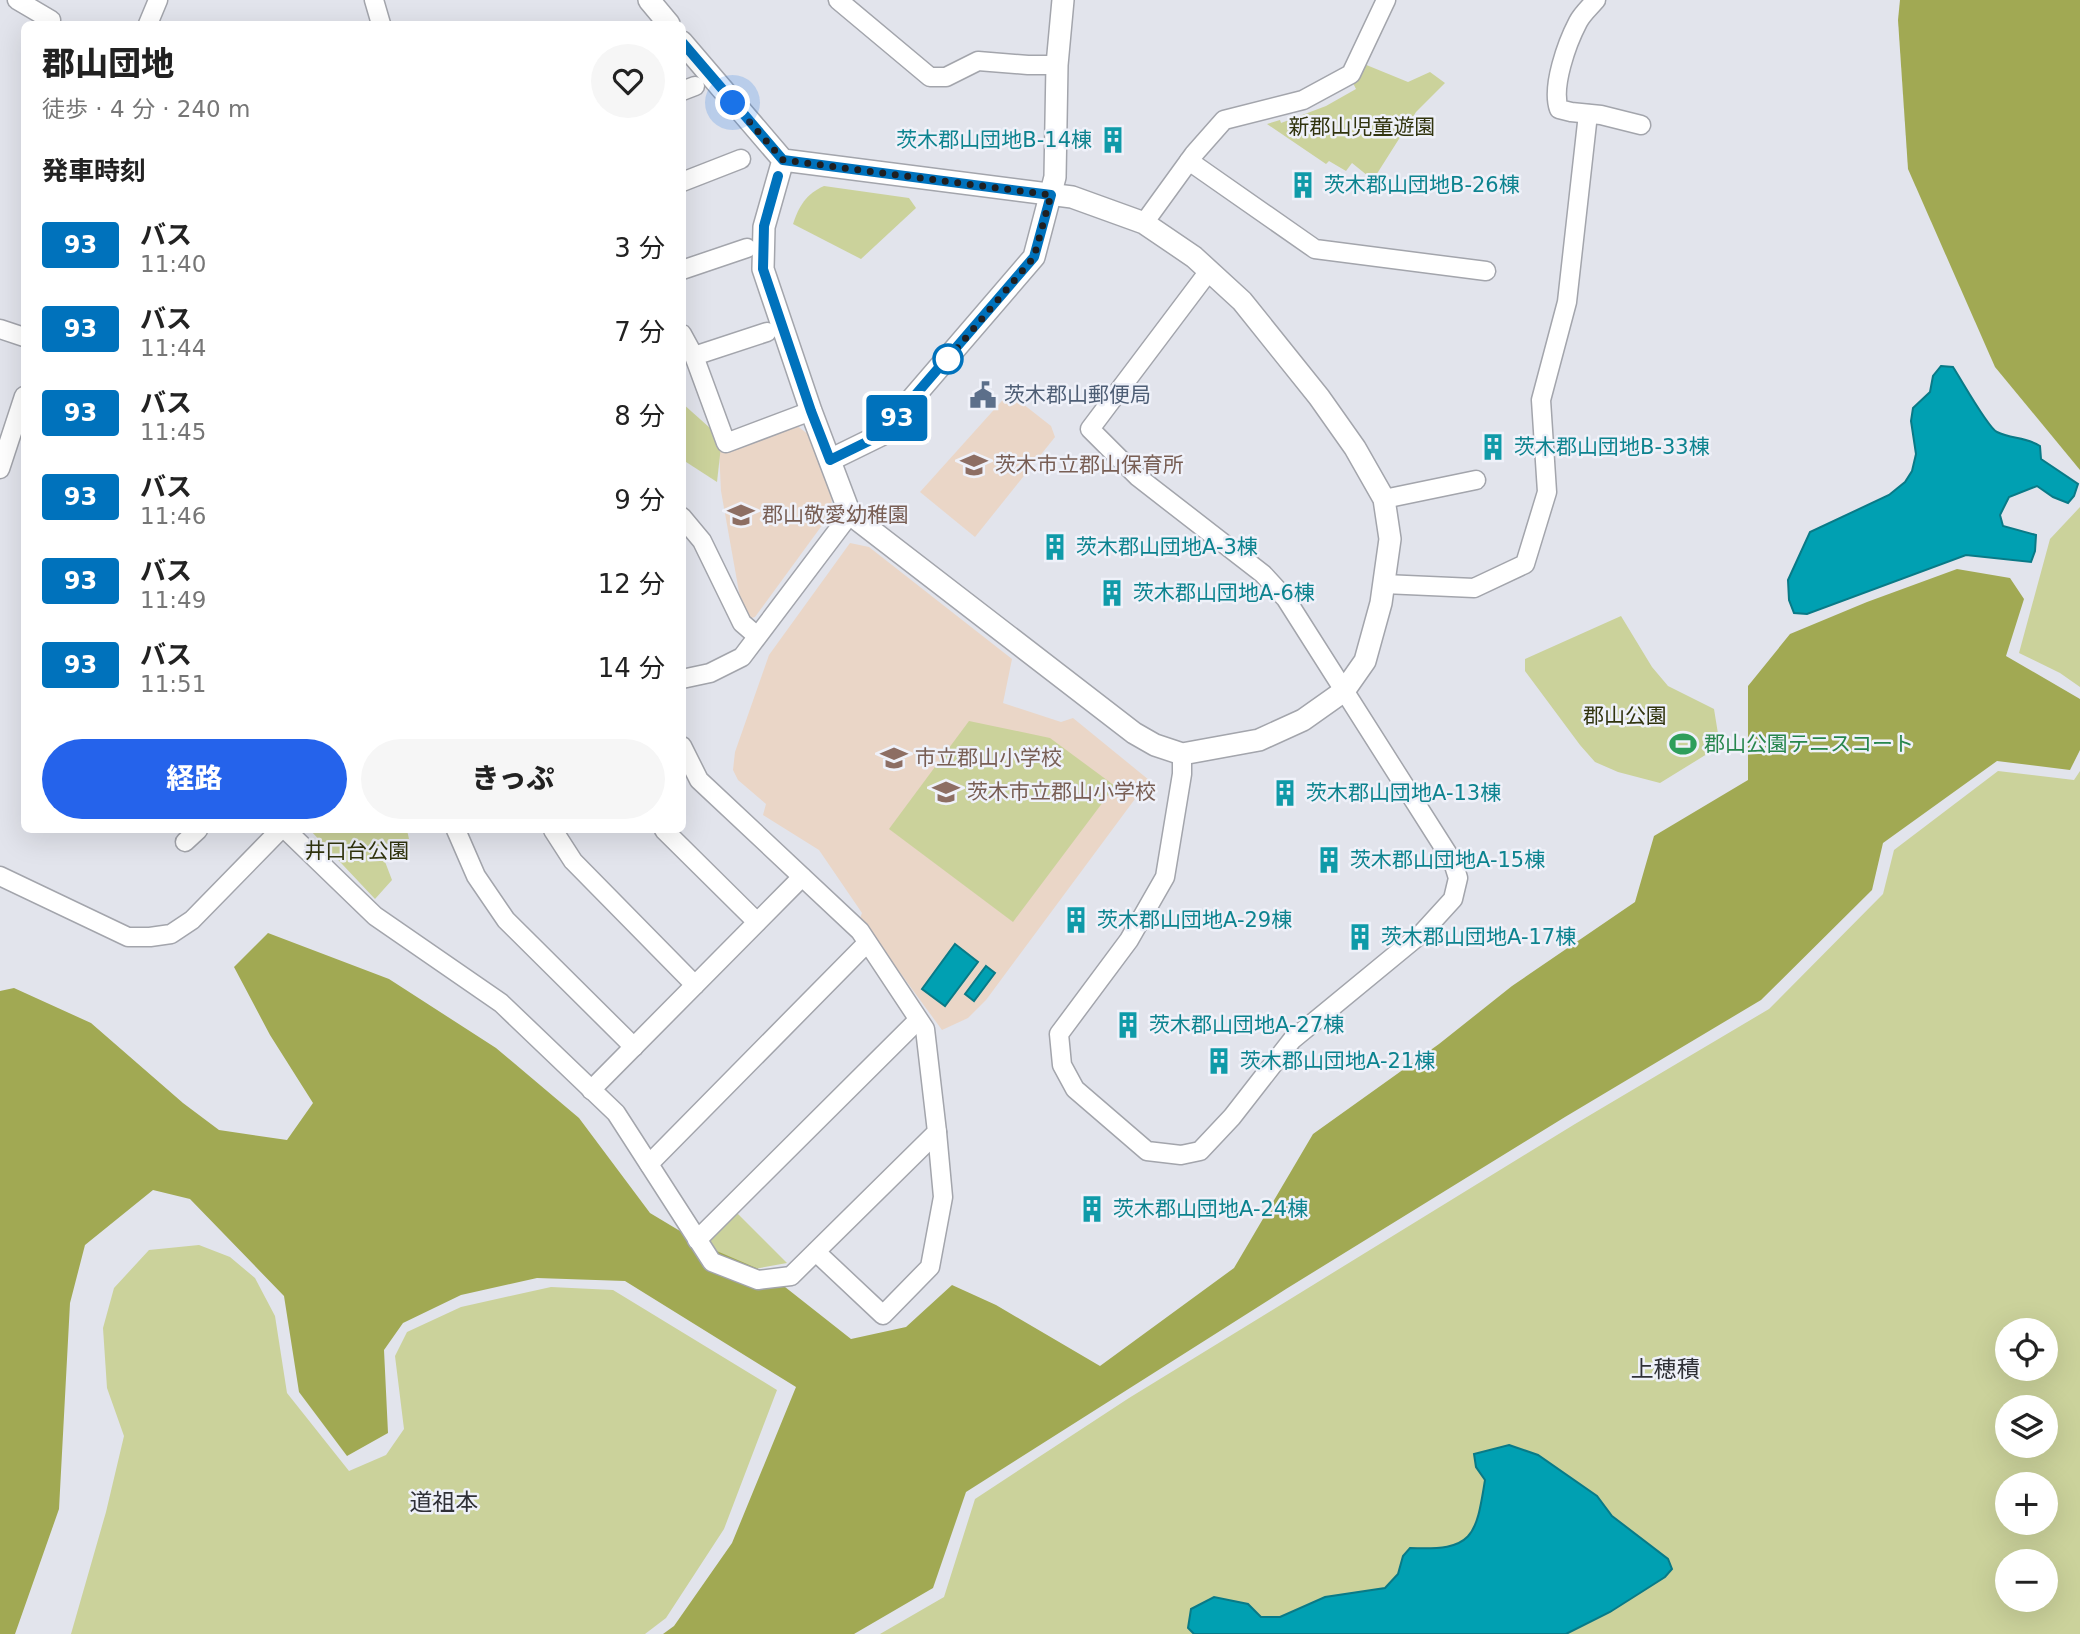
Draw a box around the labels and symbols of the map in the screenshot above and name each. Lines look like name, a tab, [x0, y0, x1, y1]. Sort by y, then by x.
your location	[715, 85, 750, 120]
park label: 新郡山児童遊園	[1289, 115, 1436, 139]
building icon: 茨木郡山団地B-14棟	[1098, 125, 1128, 155]
place label: 茨木郡山団地B-14棟	[896, 128, 1092, 152]
building icon: 茨木郡山団地B-26棟	[1288, 170, 1318, 200]
place label: 茨木郡山団地B-26棟	[1324, 173, 1520, 197]
unlabelled marker	[933, 344, 963, 374]
public building icon: 茨木郡山郵便局	[968, 380, 998, 410]
place label: 茨木郡山郵便局	[1004, 383, 1151, 407]
line badge: 93	[866, 395, 928, 441]
building icon: 茨木郡山団地B-33棟	[1478, 432, 1508, 462]
place label: 茨木郡山団地B-33棟	[1514, 435, 1710, 459]
school or university icon: 茨木市立郡山保育所	[959, 450, 989, 480]
place label: 茨木市立郡山保育所	[995, 453, 1184, 477]
school or university icon: 郡山敬愛幼稚園	[726, 500, 756, 530]
place label: 郡山敬愛幼稚園	[762, 503, 909, 527]
building icon: 茨木郡山団地A-3棟	[1040, 532, 1070, 562]
place label: 茨木郡山団地A-3棟	[1076, 535, 1258, 559]
building icon: 茨木郡山団地A-6棟	[1097, 578, 1127, 608]
place label: 茨木郡山団地A-6棟	[1133, 581, 1315, 605]
park label: 郡山公園	[1583, 704, 1667, 728]
sports icon: 郡山公園テニスコート	[1668, 729, 1698, 759]
place label: 郡山公園テニスコート	[1704, 732, 1914, 756]
school or university icon: 市立郡山小学校	[879, 743, 909, 773]
place label: 市立郡山小学校	[915, 746, 1062, 770]
school or university icon: 茨木市立郡山小学校	[931, 777, 961, 807]
building icon: 茨木郡山団地A-13棟	[1270, 778, 1300, 808]
place label: 茨木市立郡山小学校	[967, 780, 1156, 804]
place label: 茨木郡山団地A-13棟	[1306, 781, 1501, 805]
park label: 井口台公園	[305, 839, 410, 863]
building icon: 茨木郡山団地A-15棟	[1314, 845, 1344, 875]
place label: 茨木郡山団地A-15棟	[1350, 848, 1545, 872]
building icon: 茨木郡山団地A-29棟	[1061, 905, 1091, 935]
place label: 茨木郡山団地A-29棟	[1097, 908, 1292, 932]
building icon: 茨木郡山団地A-17棟	[1345, 922, 1375, 952]
place label: 茨木郡山団地A-17棟	[1381, 925, 1576, 949]
building icon: 茨木郡山団地A-27棟	[1113, 1010, 1143, 1040]
place label: 茨木郡山団地A-27棟	[1149, 1013, 1344, 1037]
building icon: 茨木郡山団地A-21棟	[1204, 1046, 1234, 1076]
place label: 茨木郡山団地A-21棟	[1240, 1049, 1435, 1073]
building icon: 茨木郡山団地A-24棟	[1077, 1194, 1107, 1224]
place label: 茨木郡山団地A-24棟	[1113, 1197, 1308, 1221]
district label: 上穂積	[1631, 1356, 1700, 1382]
district label: 道祖本	[410, 1489, 479, 1515]

